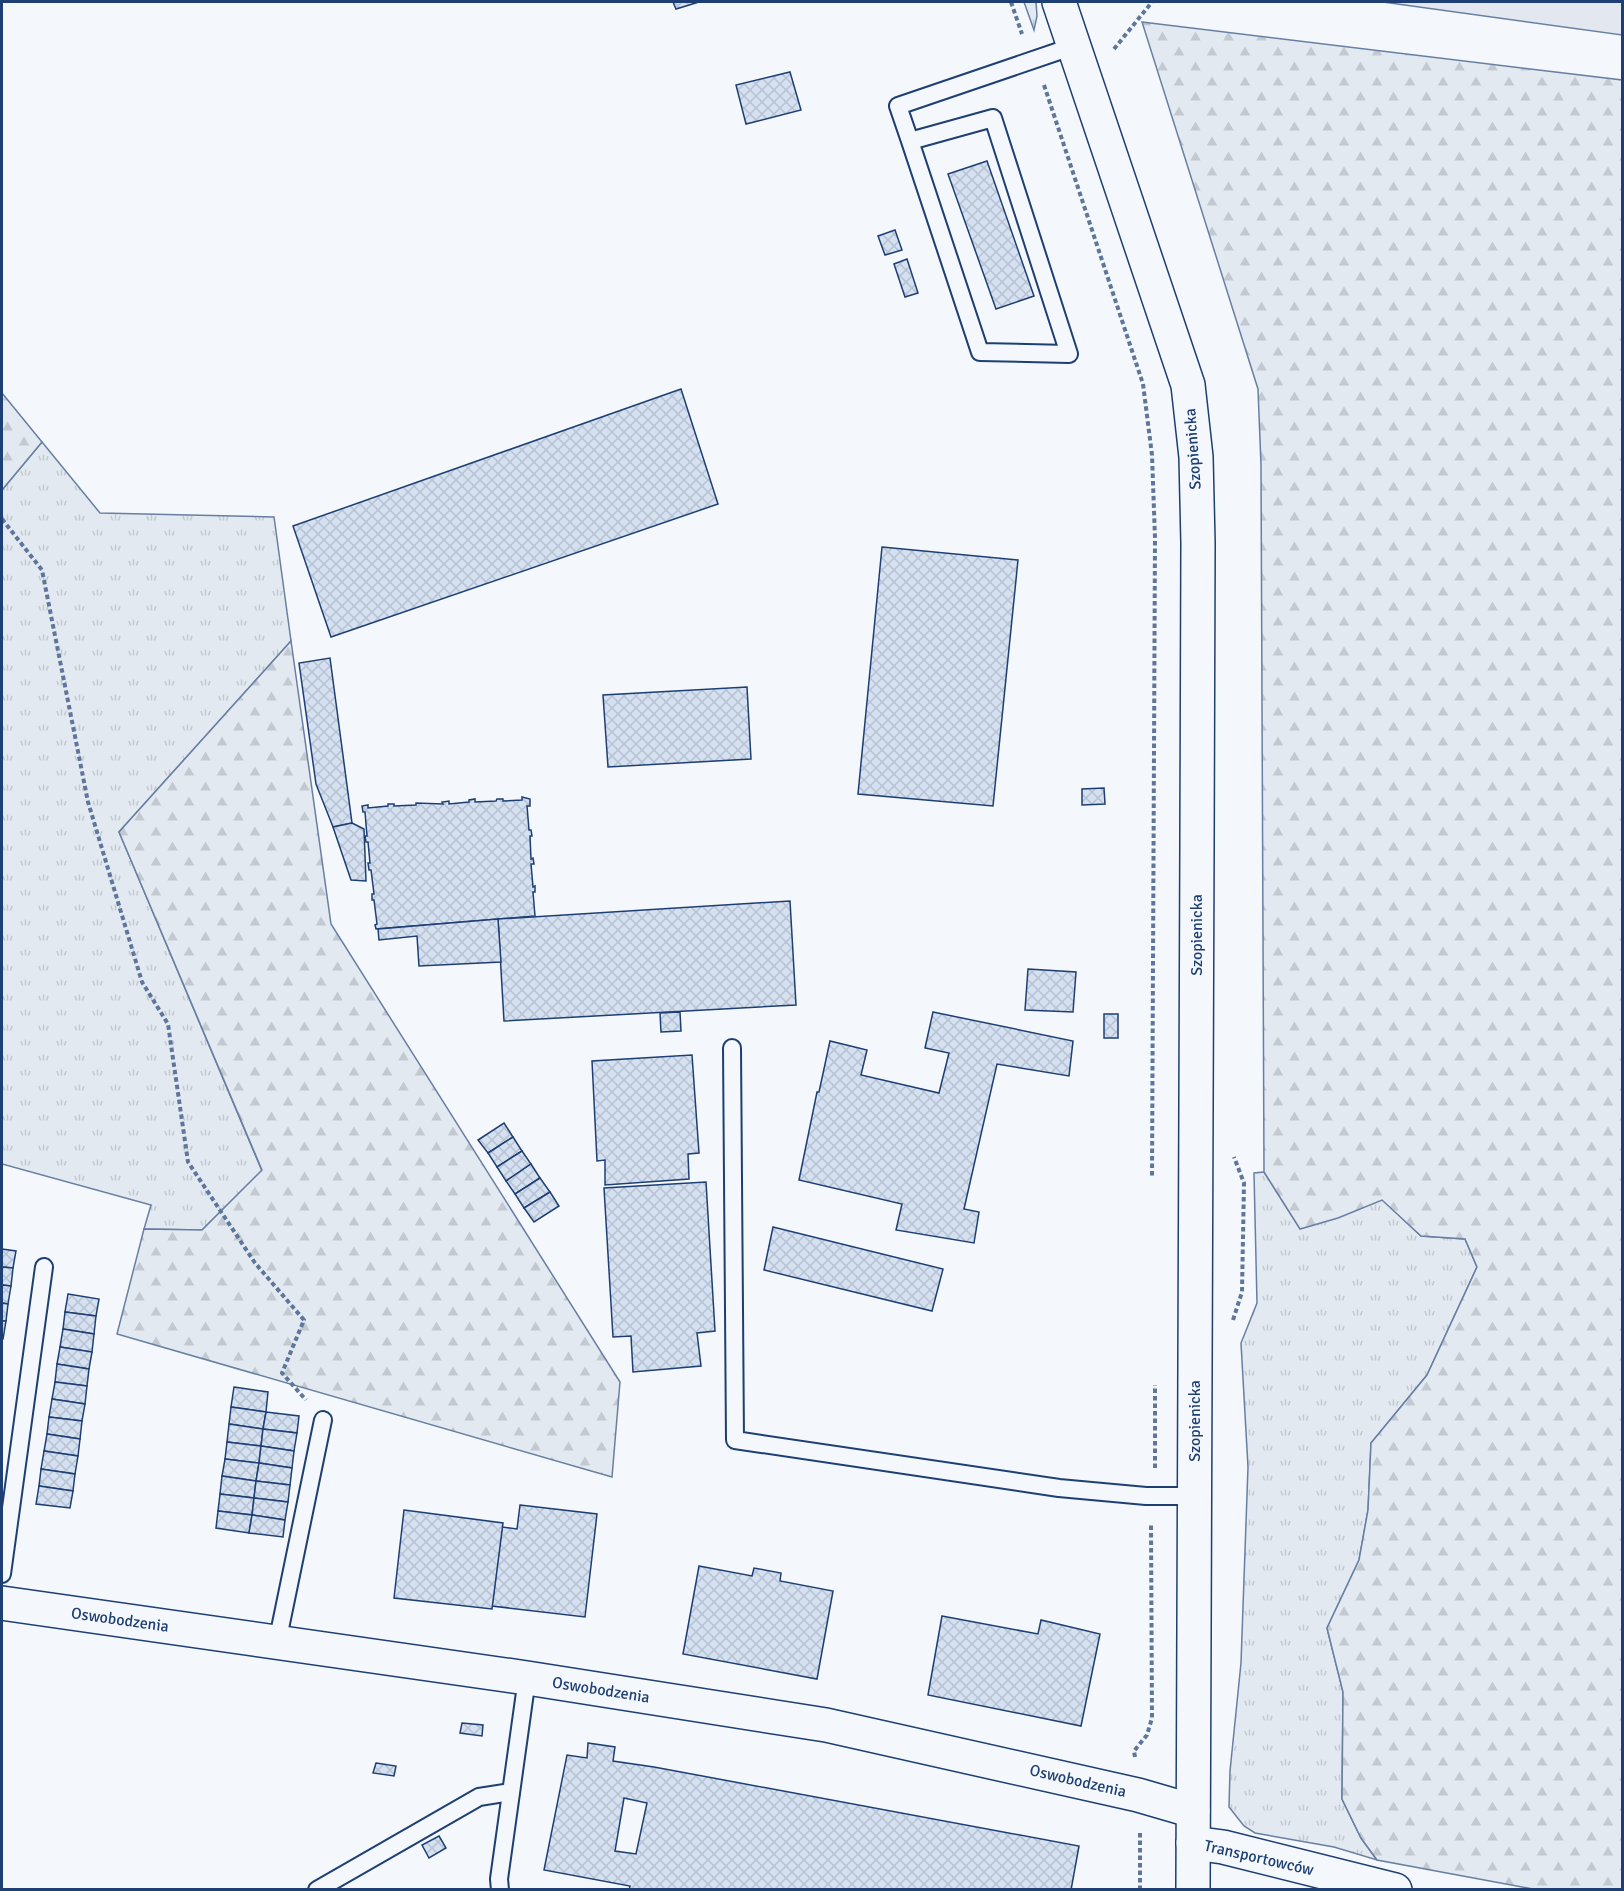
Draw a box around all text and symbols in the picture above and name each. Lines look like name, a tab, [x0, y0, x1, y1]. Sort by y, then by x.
street label: Szopienicka	[1180, 408, 1206, 490]
street label: Szopienicka	[1187, 894, 1207, 976]
street label: Szopienicka	[1185, 1380, 1205, 1462]
street label: Oswobodzenia	[70, 1603, 170, 1637]
street label: Oswobodzenia	[551, 1672, 651, 1708]
street label: Oswobodzenia	[1028, 1760, 1128, 1802]
street label: Transportowców	[1202, 1836, 1316, 1880]

